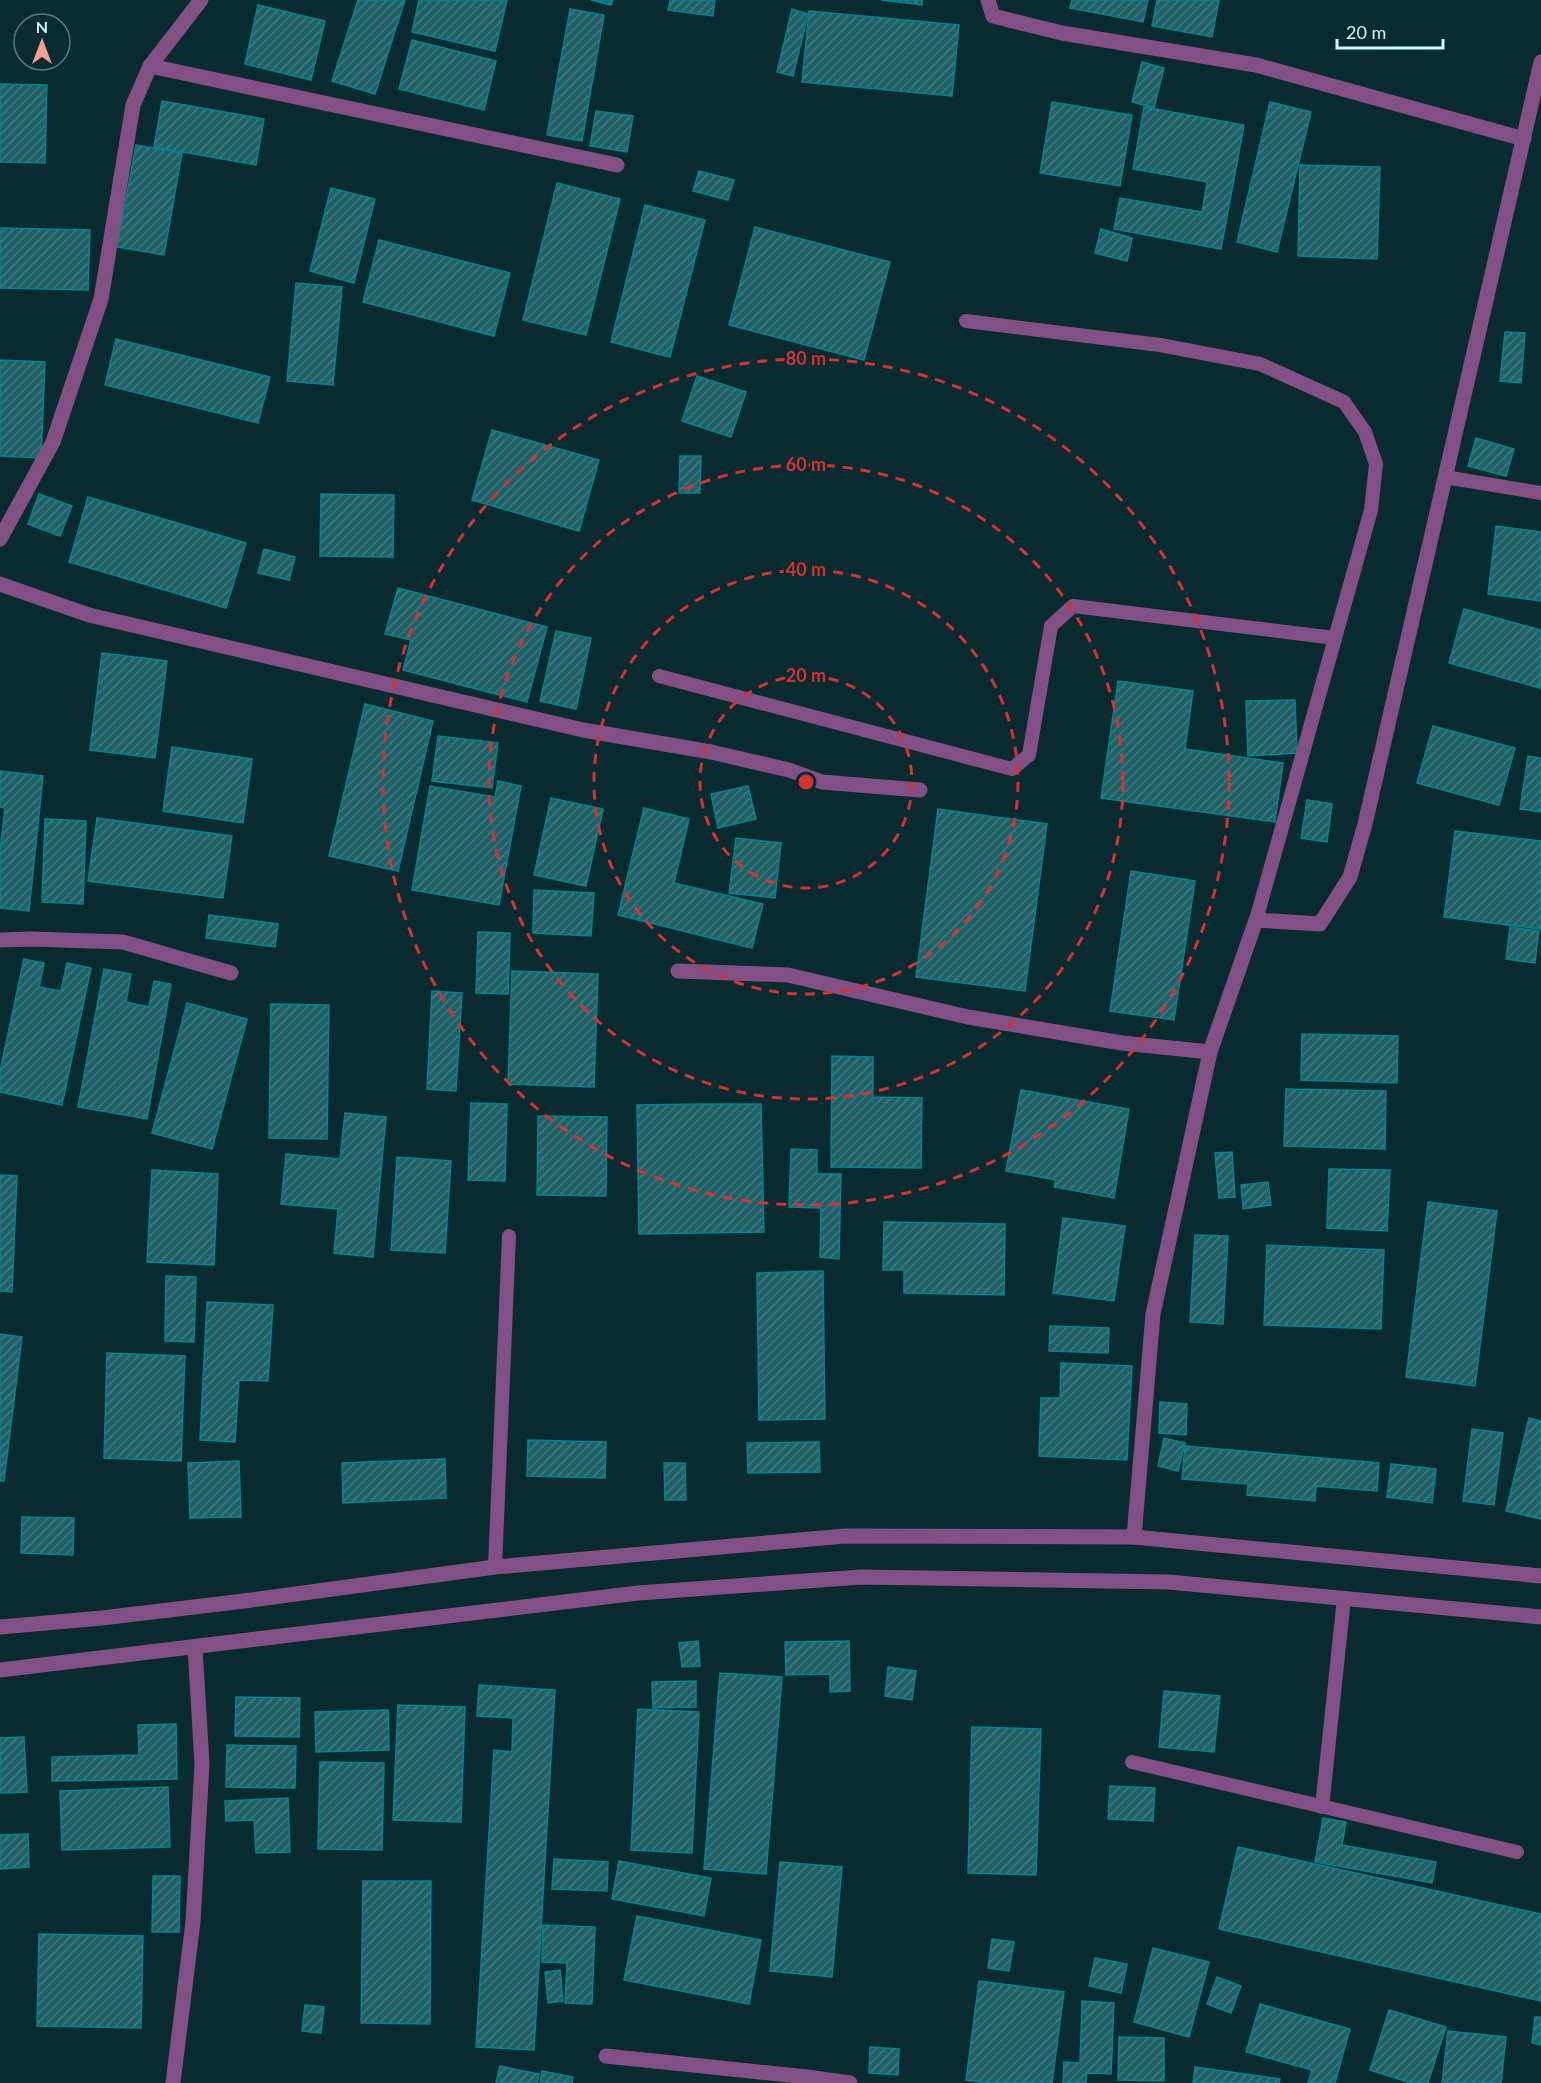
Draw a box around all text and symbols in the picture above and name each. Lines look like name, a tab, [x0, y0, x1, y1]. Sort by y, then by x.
north arrow	[12, 12, 72, 72]
scale bar	[1337, 12, 1444, 50]
text: N	[36, 17, 48, 36]
text: 20 m	[1346, 21, 1386, 43]
text: 80 m	[786, 347, 826, 369]
text: 60 m	[786, 453, 826, 475]
text: 40 m	[786, 558, 826, 580]
text: 20 m	[786, 664, 826, 686]
centre of rings	[796, 772, 816, 792]

